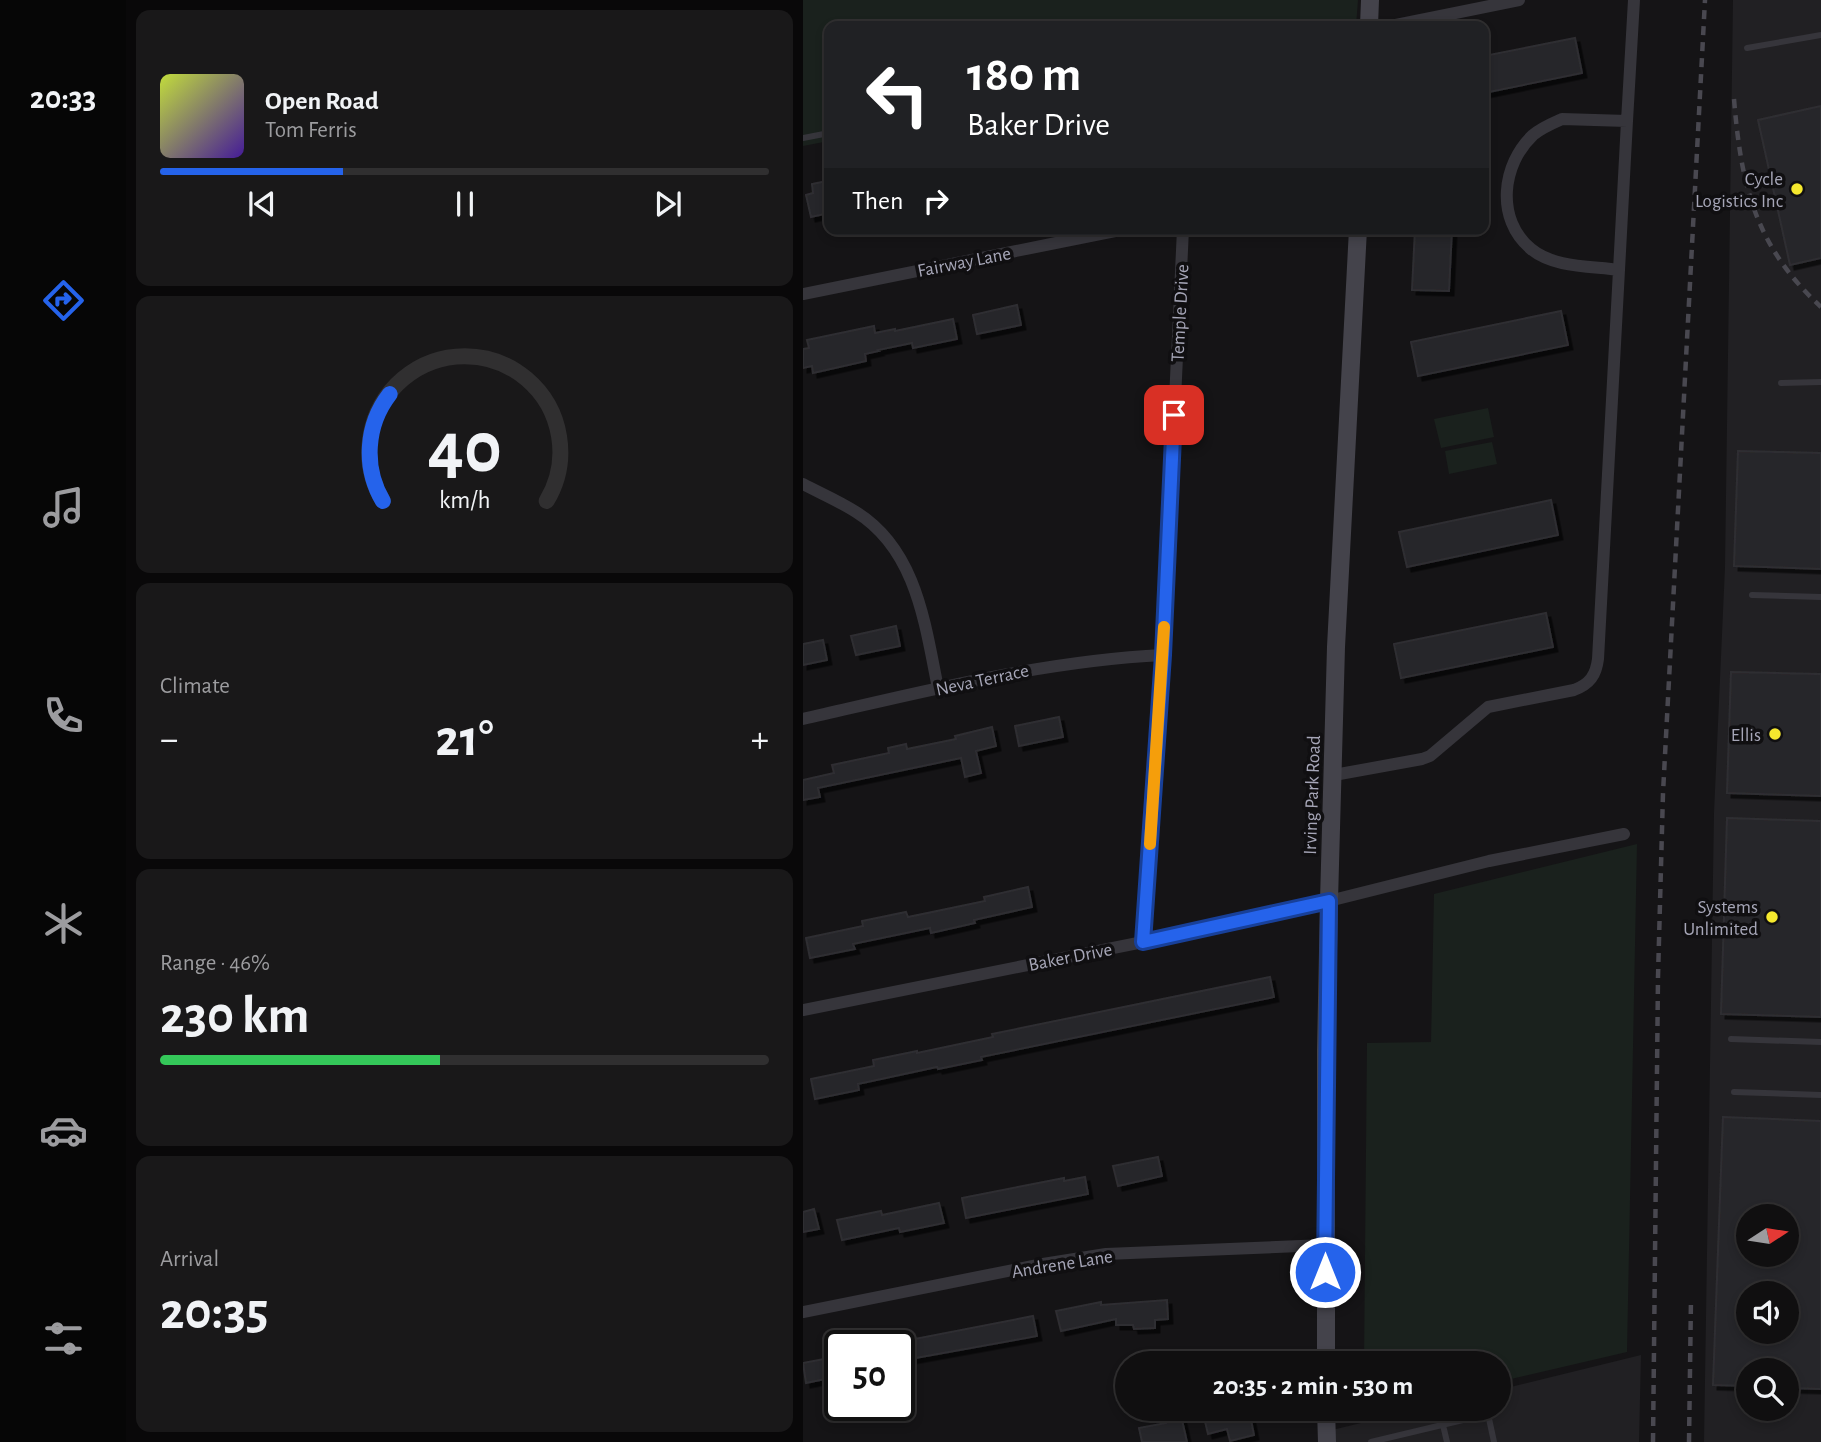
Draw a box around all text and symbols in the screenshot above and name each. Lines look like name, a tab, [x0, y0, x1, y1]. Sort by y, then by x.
icon: left	[852, 49, 943, 140]
text: 180 m	[967, 51, 1081, 100]
text: 20:33	[30, 82, 96, 114]
text: Open Road	[265, 88, 379, 114]
text: Baker Drive	[967, 109, 1110, 141]
text: Tom Ferris	[265, 119, 357, 142]
place label: Cycle Logistics Inc	[1695, 170, 1783, 211]
marker: Cycle Logistics Inc	[1789, 181, 1805, 197]
icon: right	[917, 182, 955, 220]
icon: previous	[243, 185, 281, 223]
icon: pause	[446, 185, 484, 223]
icon: next	[649, 185, 687, 223]
text: Then	[852, 188, 903, 214]
street label: Fairway Lane	[916, 244, 1013, 281]
street label: Temple Drive	[1168, 264, 1193, 362]
icon: directions	[39, 276, 88, 325]
pin	[1144, 385, 1204, 445]
icon: arrive	[1155, 396, 1193, 434]
text: 40	[427, 413, 502, 486]
icon: music	[39, 483, 88, 532]
text: km/h	[439, 487, 490, 512]
street label: Neva Terrace	[934, 661, 1031, 700]
text: Climate	[160, 675, 230, 698]
icon: phone	[39, 691, 88, 740]
text: 21°	[435, 713, 494, 765]
text: −	[160, 721, 178, 759]
text: +	[751, 721, 769, 759]
place label: Ellis	[1731, 726, 1761, 745]
marker: Ellis	[1767, 726, 1783, 742]
street label: Irving Park Road	[1301, 735, 1324, 855]
place label: Systems Unlimited	[1683, 898, 1758, 939]
icon: climate	[39, 899, 88, 948]
marker: Systems Unlimited	[1764, 909, 1780, 925]
street label: Baker Drive	[1027, 940, 1114, 975]
text: Range · 46%	[160, 952, 270, 975]
text: 230 km	[160, 990, 310, 1042]
icon: car	[39, 1106, 88, 1155]
north arrow	[1736, 1204, 1799, 1267]
map controls	[1736, 1204, 1799, 1421]
position arrow	[1288, 1235, 1362, 1309]
street label: Andrene Lane	[1010, 1247, 1114, 1282]
text: Arrival	[160, 1248, 219, 1271]
button: sound	[1736, 1281, 1799, 1344]
text: 20:35	[160, 1286, 268, 1338]
icon: filters	[39, 1314, 88, 1363]
speed limit sign: 50	[824, 1330, 915, 1421]
button: search	[1736, 1358, 1799, 1421]
text: 20:35 · 2 min · 530 m	[1213, 1373, 1413, 1399]

